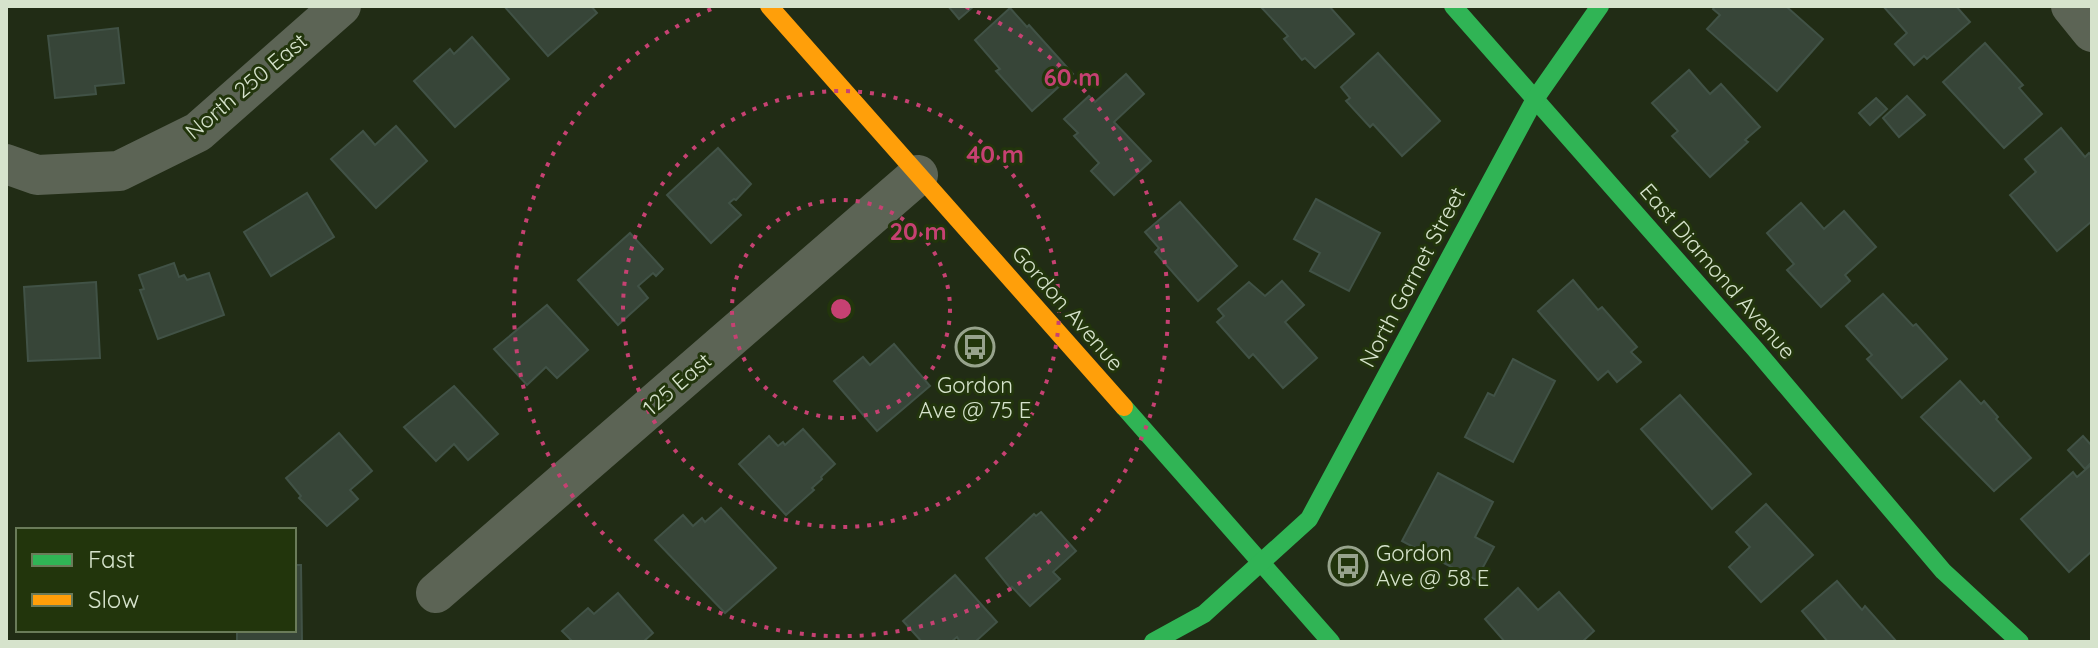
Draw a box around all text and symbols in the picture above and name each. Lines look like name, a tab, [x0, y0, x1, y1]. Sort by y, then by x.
street label: North 250 East	[179, 27, 313, 145]
text: 60 m	[1044, 62, 1100, 92]
text: 40 m	[966, 139, 1024, 169]
street label: East Diamond Avenue	[1634, 177, 1802, 365]
street label: North Garnet Street	[1353, 182, 1471, 372]
text: 20 m	[889, 216, 947, 246]
street label: Gordon Avenue	[1006, 240, 1130, 376]
centre of rings	[827, 295, 855, 323]
bus stop icon: Gordon Ave @ 75 E	[954, 326, 996, 368]
street label: 125 East	[637, 347, 717, 421]
place label: Gordon Ave @ 75 E	[919, 371, 1031, 424]
legend	[16, 528, 296, 632]
place label: Gordon Ave @ 58 E	[1376, 539, 1489, 592]
text: Fast	[88, 544, 135, 574]
bus stop icon: Gordon Ave @ 58 E	[1327, 545, 1369, 587]
text: Slow	[88, 584, 139, 614]

